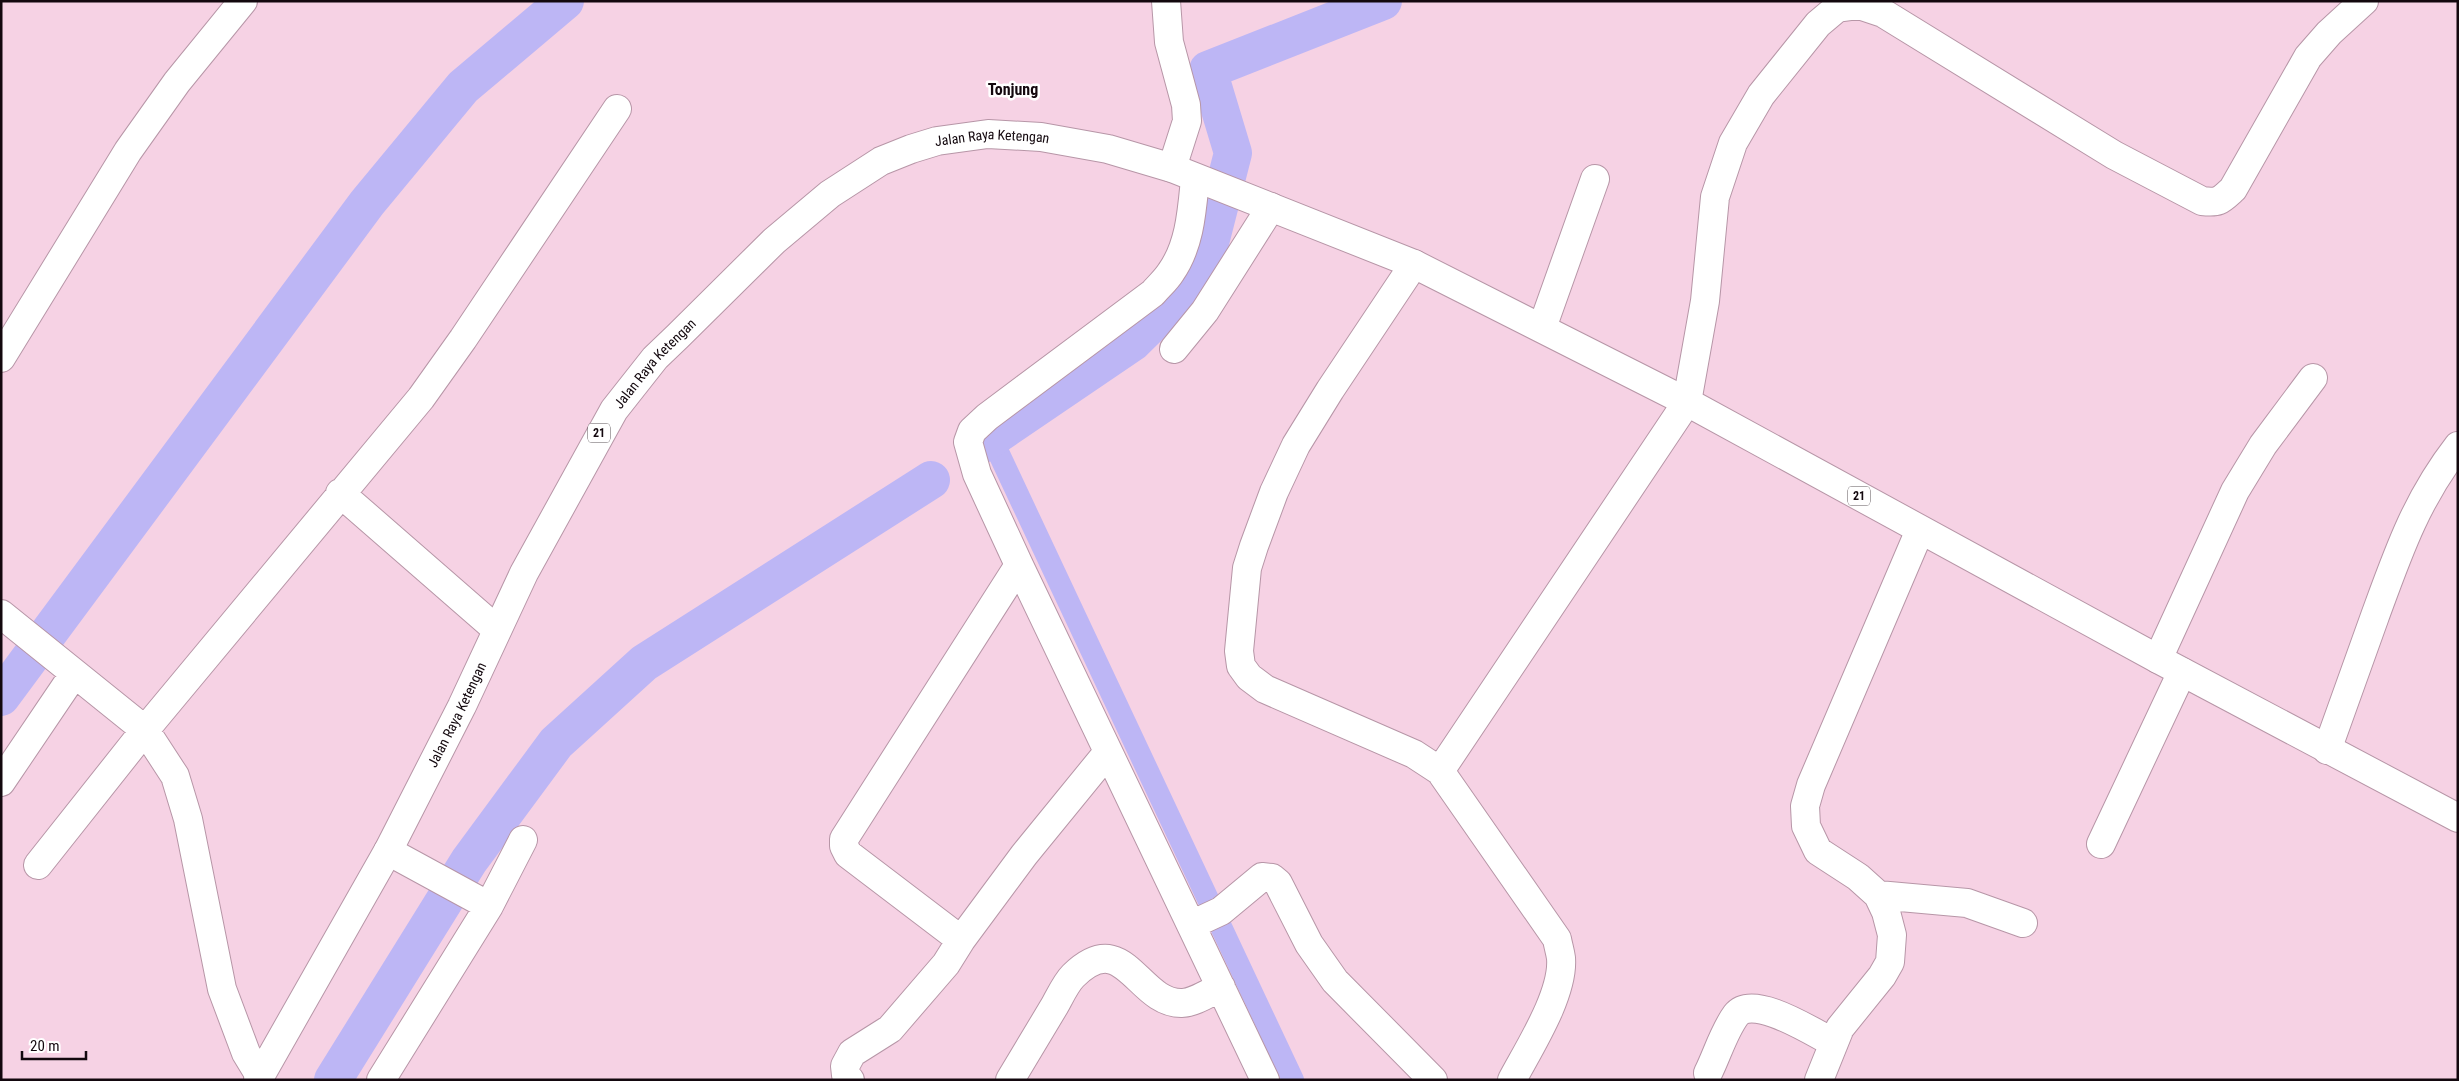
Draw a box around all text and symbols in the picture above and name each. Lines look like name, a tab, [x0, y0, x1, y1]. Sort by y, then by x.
district label: Tonjung	[988, 80, 1038, 99]
street label: Jalan Raya Ketengan	[934, 126, 1051, 149]
street label: Jalan Raya Ketengan	[610, 315, 699, 411]
road number: 21	[588, 423, 610, 442]
road number: 21	[1848, 486, 1870, 506]
street label: Jalan Raya Ketengan	[424, 660, 489, 770]
scale bar	[22, 1028, 86, 1060]
text: 20 m	[30, 1037, 60, 1055]

